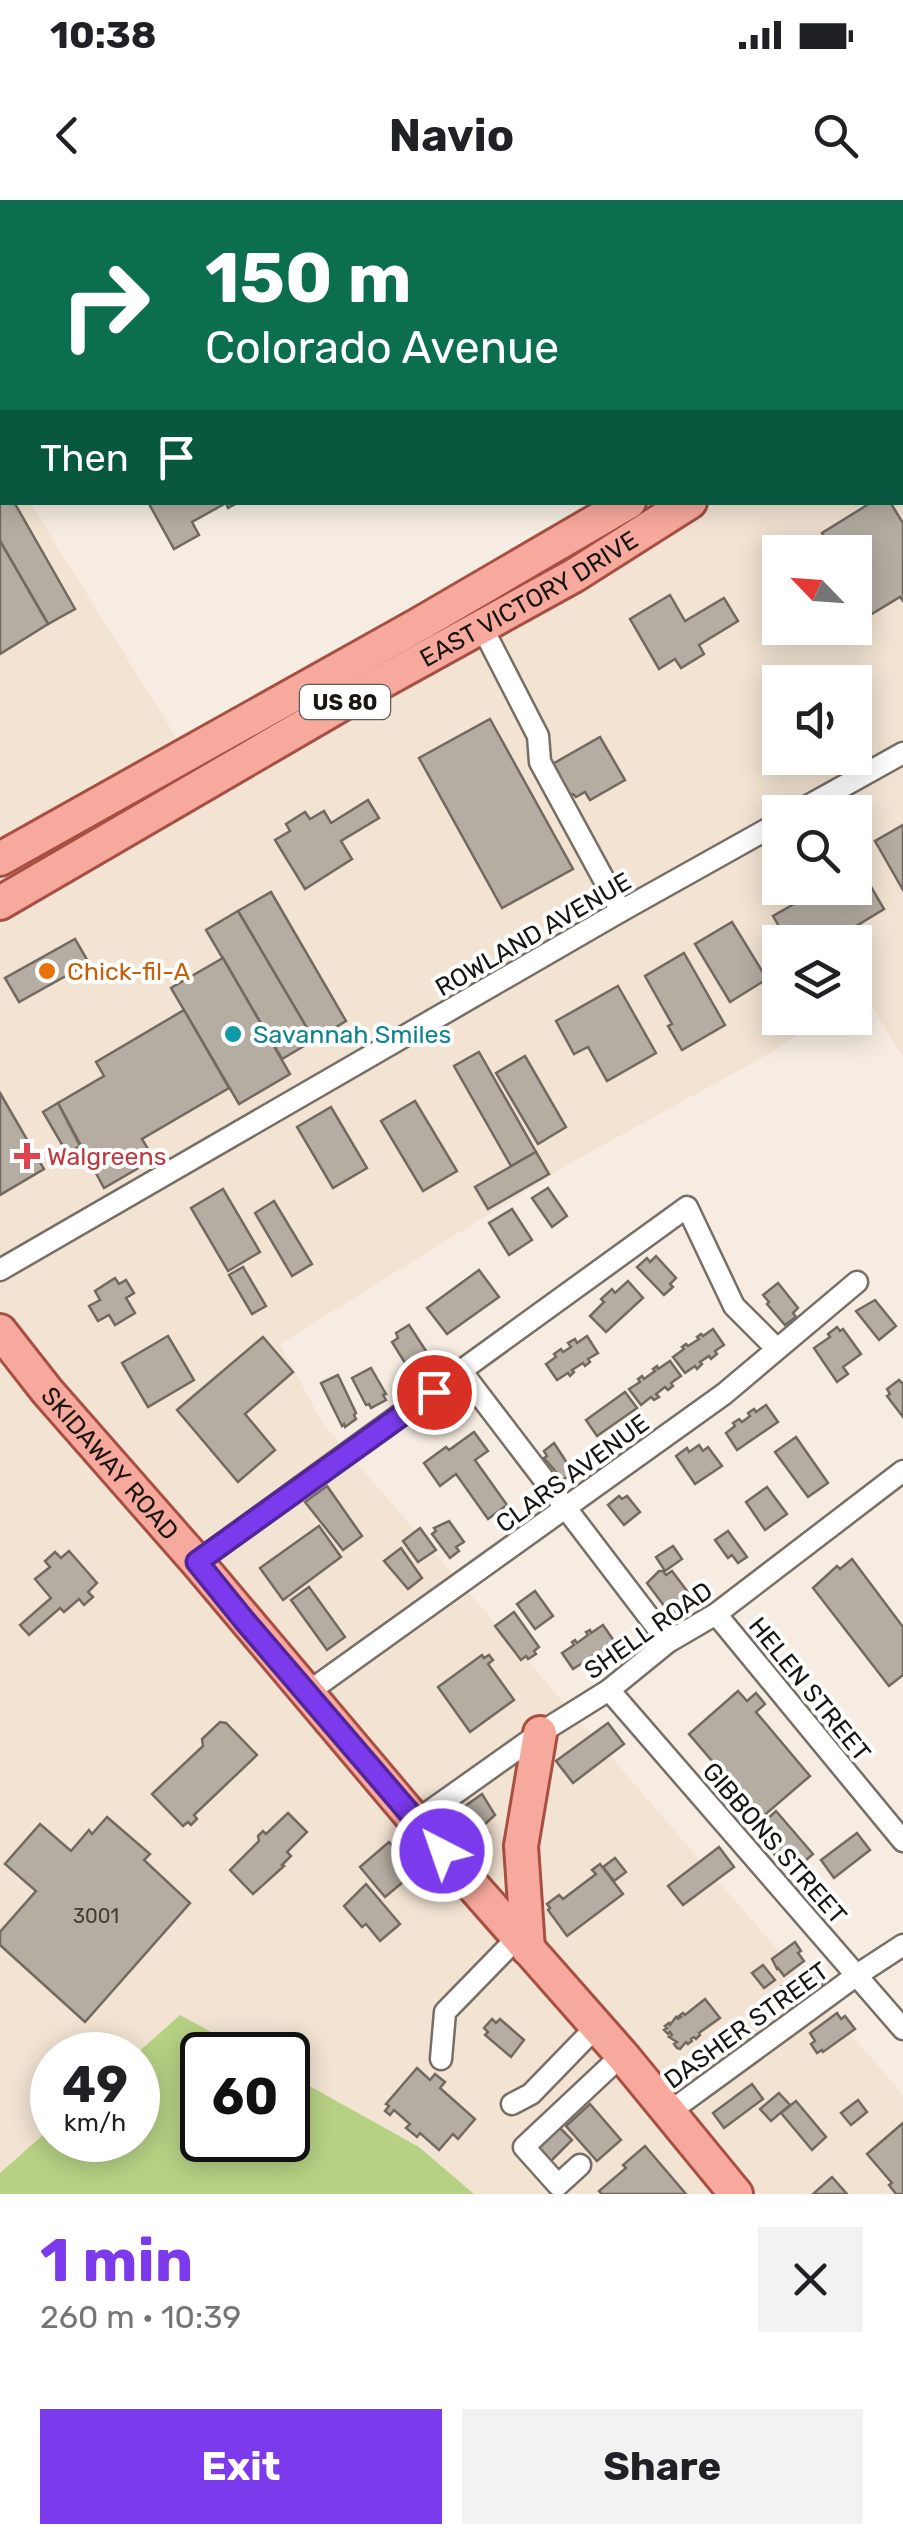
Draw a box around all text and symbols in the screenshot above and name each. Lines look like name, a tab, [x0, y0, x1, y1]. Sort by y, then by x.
text: 10:38	[50, 12, 157, 58]
icon: back	[40, 108, 95, 163]
icon: search	[808, 108, 863, 163]
text: Navio	[389, 109, 514, 162]
text: 150 m	[205, 237, 412, 320]
icon: right	[40, 240, 170, 370]
text: Colorado Avenue	[205, 321, 559, 374]
icon: arrive	[149, 430, 204, 485]
text: Then	[40, 435, 129, 481]
street label: EAST VICTORY DRIVE	[415, 525, 643, 673]
north arrow	[762, 535, 872, 645]
map controls	[762, 535, 872, 1035]
button: sound	[762, 665, 872, 775]
road number: US 80	[300, 685, 390, 719]
button: search	[762, 795, 872, 905]
street label: ROWLAND AVENUE	[430, 867, 636, 1002]
button: layers	[762, 925, 872, 1035]
place label: Chick-fil-A	[67, 957, 191, 986]
marker: Chick-fil-A	[36, 960, 58, 982]
place label: Savannah Smiles	[253, 1020, 451, 1049]
marker: Savannah Smiles	[222, 1023, 244, 1045]
place label: Walgreens	[47, 1142, 166, 1171]
marker: Walgreens	[16, 1145, 38, 1167]
pin	[392, 1350, 477, 1435]
icon: arrive	[407, 1365, 462, 1420]
street label: SKIDAWAY ROAD	[35, 1381, 184, 1546]
street label: CLARS AVENUE	[490, 1408, 654, 1539]
street label: SHELL ROAD	[579, 1576, 718, 1685]
street label: HELEN STREET	[743, 1612, 876, 1767]
street label: GIBBONS STREET	[697, 1757, 853, 1930]
position arrow	[390, 1799, 494, 1903]
house number: 3001	[73, 1904, 119, 1928]
street label: DASHER STREET	[659, 1956, 834, 2095]
speed limit sign: 60	[180, 2032, 310, 2162]
text: 49	[62, 2055, 128, 2115]
text: km/h	[64, 2108, 126, 2137]
text: 1 min	[40, 2225, 193, 2296]
button: close	[758, 2227, 863, 2332]
text: 260 m · 10:39	[40, 2298, 241, 2336]
button: Exit	[40, 2409, 442, 2524]
button: Share	[462, 2409, 863, 2524]

